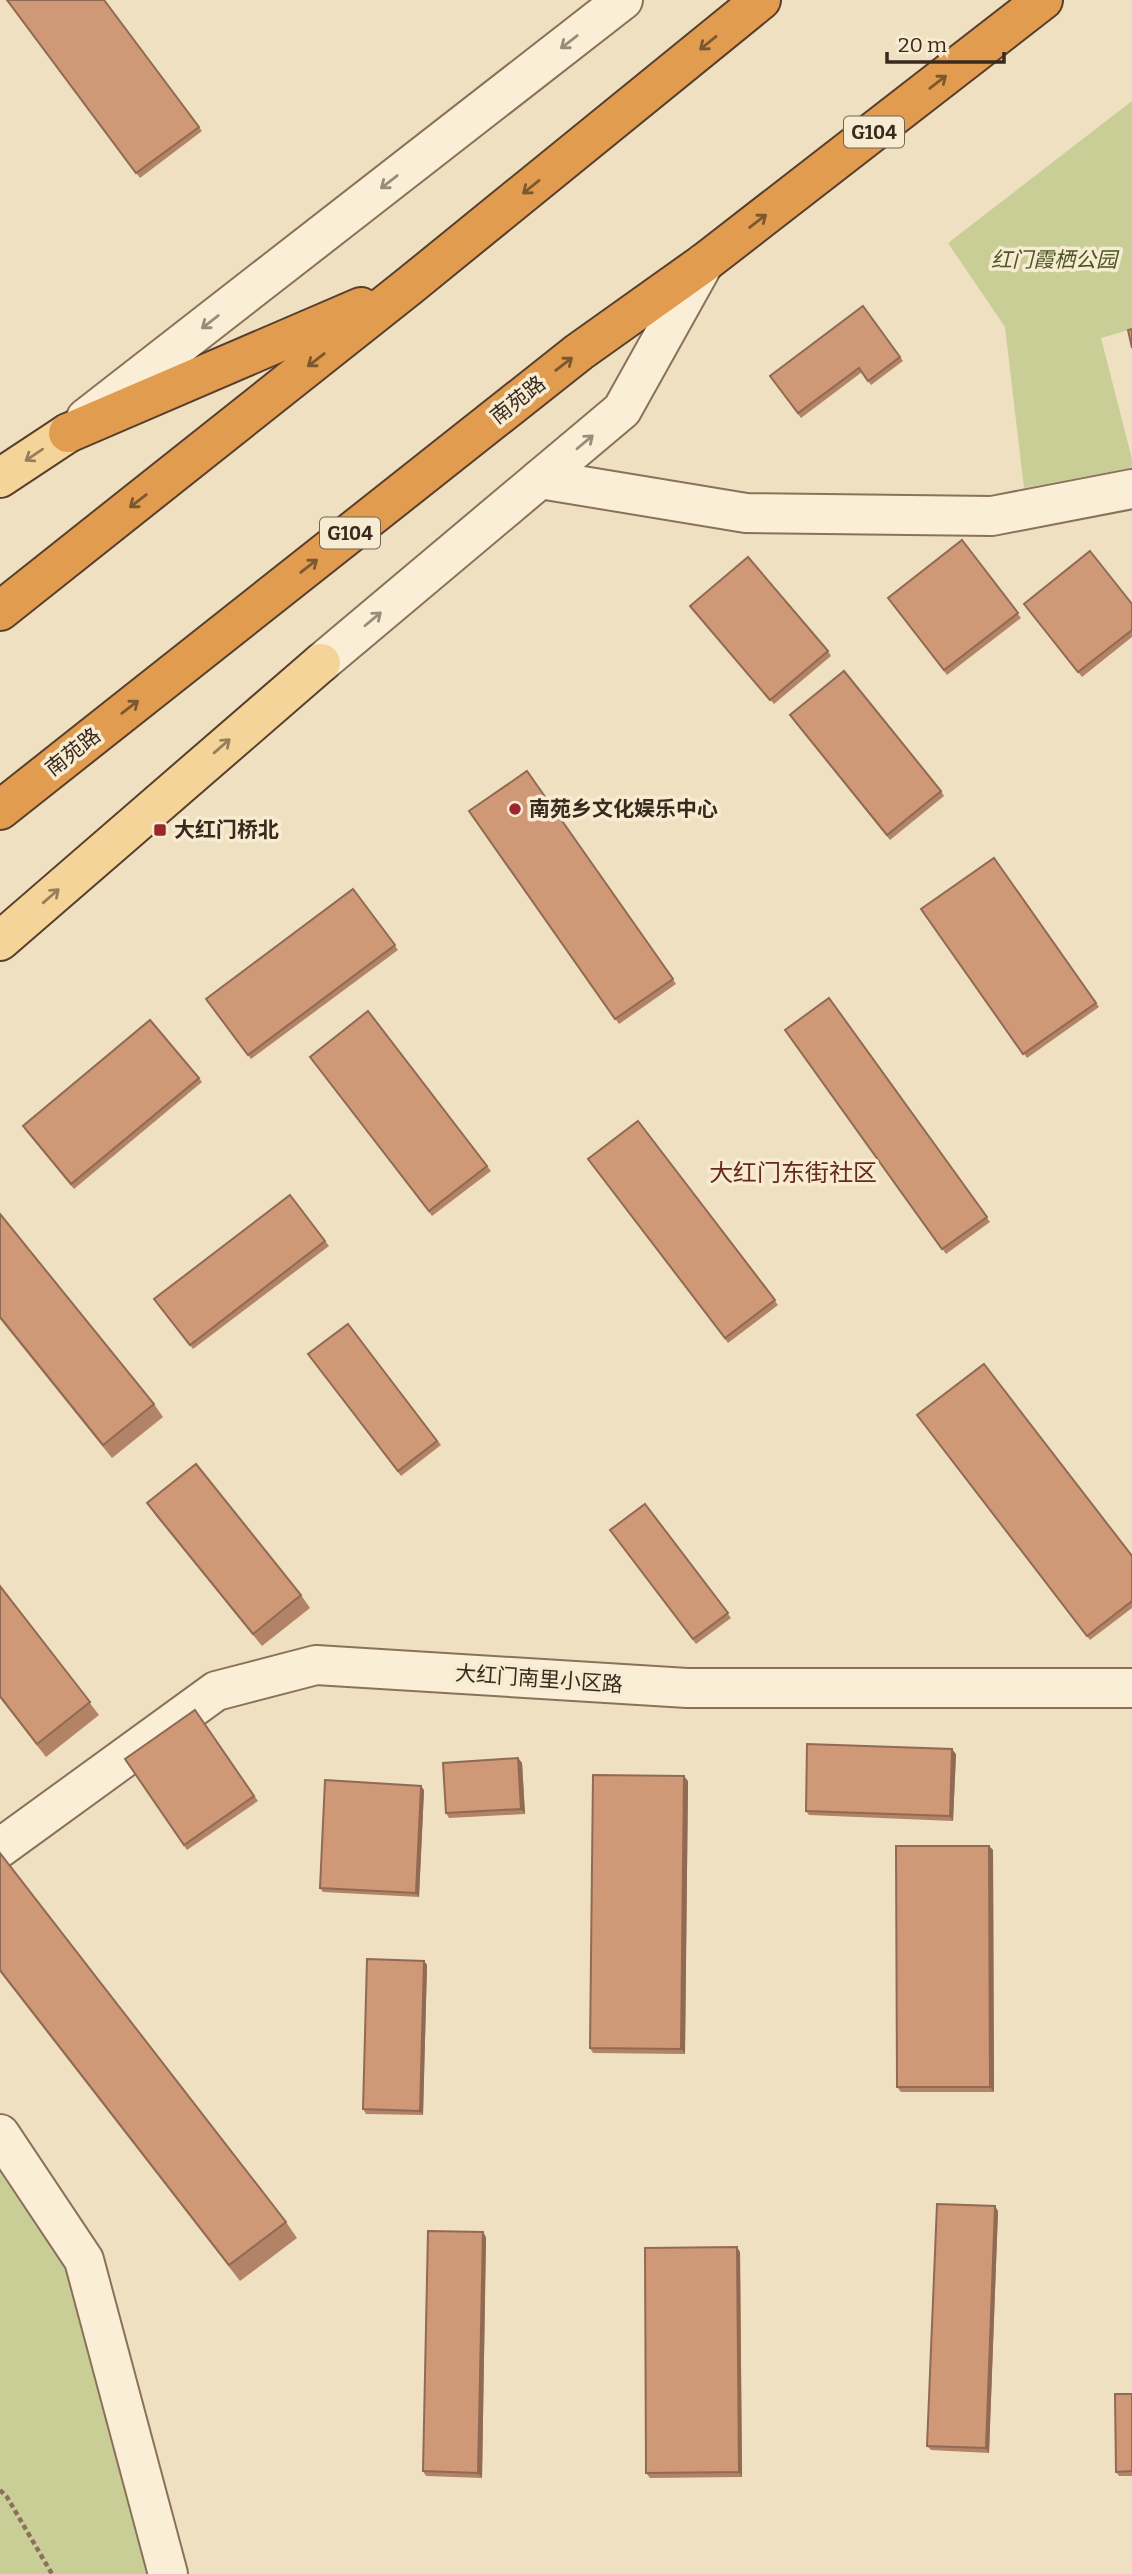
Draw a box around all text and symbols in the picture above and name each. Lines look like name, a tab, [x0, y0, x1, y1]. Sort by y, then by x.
scale bar	[887, 21, 1004, 65]
text: 20 m	[898, 32, 947, 58]
one-way arrow	[560, 34, 578, 50]
one-way arrow	[699, 35, 717, 51]
one-way arrow	[928, 74, 946, 89]
road number: G104	[844, 116, 904, 148]
one-way arrow	[381, 174, 399, 189]
one-way arrow	[523, 179, 541, 194]
one-way arrow	[748, 214, 767, 229]
park label: 红门霞栖公园	[991, 247, 1120, 273]
one-way arrow	[201, 314, 220, 329]
one-way arrow	[308, 352, 326, 367]
one-way arrow	[554, 356, 572, 371]
street label: 南苑路	[485, 370, 551, 430]
one-way arrow	[576, 434, 594, 450]
one-way arrow	[25, 448, 44, 463]
one-way arrow	[129, 494, 148, 509]
road number: G104	[320, 518, 380, 548]
one-way arrow	[299, 558, 317, 573]
one-way arrow	[364, 611, 382, 627]
one-way arrow	[121, 699, 139, 714]
street label: 南苑路	[40, 722, 106, 782]
one-way arrow	[213, 738, 231, 754]
place label: 南苑乡文化娱乐中心	[529, 796, 718, 822]
marker: 南苑乡文化娱乐中心	[507, 801, 523, 817]
place label: 大红门桥北	[174, 817, 279, 843]
marker: 大红门桥北	[152, 822, 168, 838]
one-way arrow	[42, 888, 60, 904]
district label: 大红门东街社区	[709, 1159, 877, 1187]
street label: 大红门南里小区路	[454, 1660, 624, 1698]

